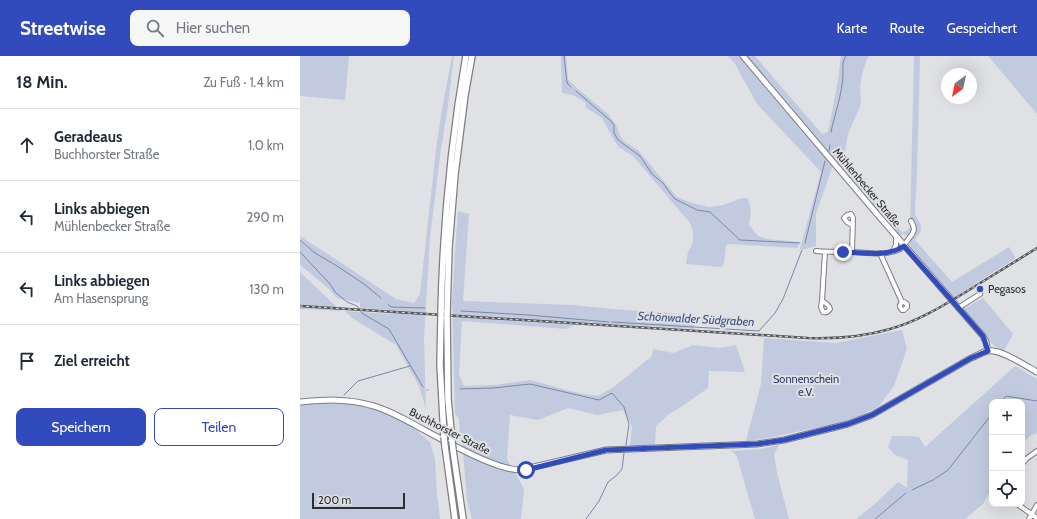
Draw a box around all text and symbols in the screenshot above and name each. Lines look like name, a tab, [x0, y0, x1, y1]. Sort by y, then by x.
search box	[130, 10, 410, 46]
text: Streetwise	[20, 17, 106, 40]
icon: search	[144, 17, 166, 39]
text: Hier suchen	[176, 19, 250, 37]
text: Karte	[837, 19, 867, 37]
text: Route	[889, 19, 925, 37]
text: Gespeichert	[947, 19, 1017, 37]
north arrow	[941, 68, 977, 104]
text: 18 Min.	[16, 72, 68, 92]
text: Zu Fuß · 1.4 km	[203, 74, 284, 90]
text: Geradeaus	[54, 128, 122, 146]
icon: ahead	[16, 134, 38, 156]
text: 1.0 km	[248, 137, 284, 153]
street label: Mühlenbecker Straße	[830, 145, 904, 229]
text: Buchhorster Straße	[54, 146, 159, 162]
text: Links abbiegen	[54, 200, 150, 218]
icon: left	[16, 206, 38, 228]
text: 290 m	[246, 209, 284, 225]
text: Mühlenbecker Straße	[54, 218, 170, 234]
route end	[834, 243, 852, 261]
text: Links abbiegen	[54, 272, 150, 290]
icon: left	[16, 278, 38, 300]
text: 130 m	[249, 281, 284, 297]
place label: Pegasos	[988, 282, 1026, 296]
marker: Pegasos	[975, 284, 985, 294]
text: Am Hasensprung	[54, 290, 148, 306]
water label: Schönwalder Südgraben	[637, 308, 755, 329]
icon: arrive	[16, 350, 38, 372]
text: Ziel erreicht	[54, 352, 130, 370]
park label: Sonnenschein e.V.	[773, 372, 839, 399]
map controls	[989, 399, 1025, 507]
button: +	[989, 399, 1025, 435]
street label: Buchhorster Straße	[407, 405, 493, 458]
button: Speichern	[16, 408, 146, 446]
button: Teilen	[154, 408, 284, 446]
button: −	[989, 435, 1025, 471]
route start	[517, 461, 535, 479]
button: locate	[989, 471, 1025, 507]
scale bar	[312, 491, 405, 510]
text: 200 m	[318, 493, 351, 507]

